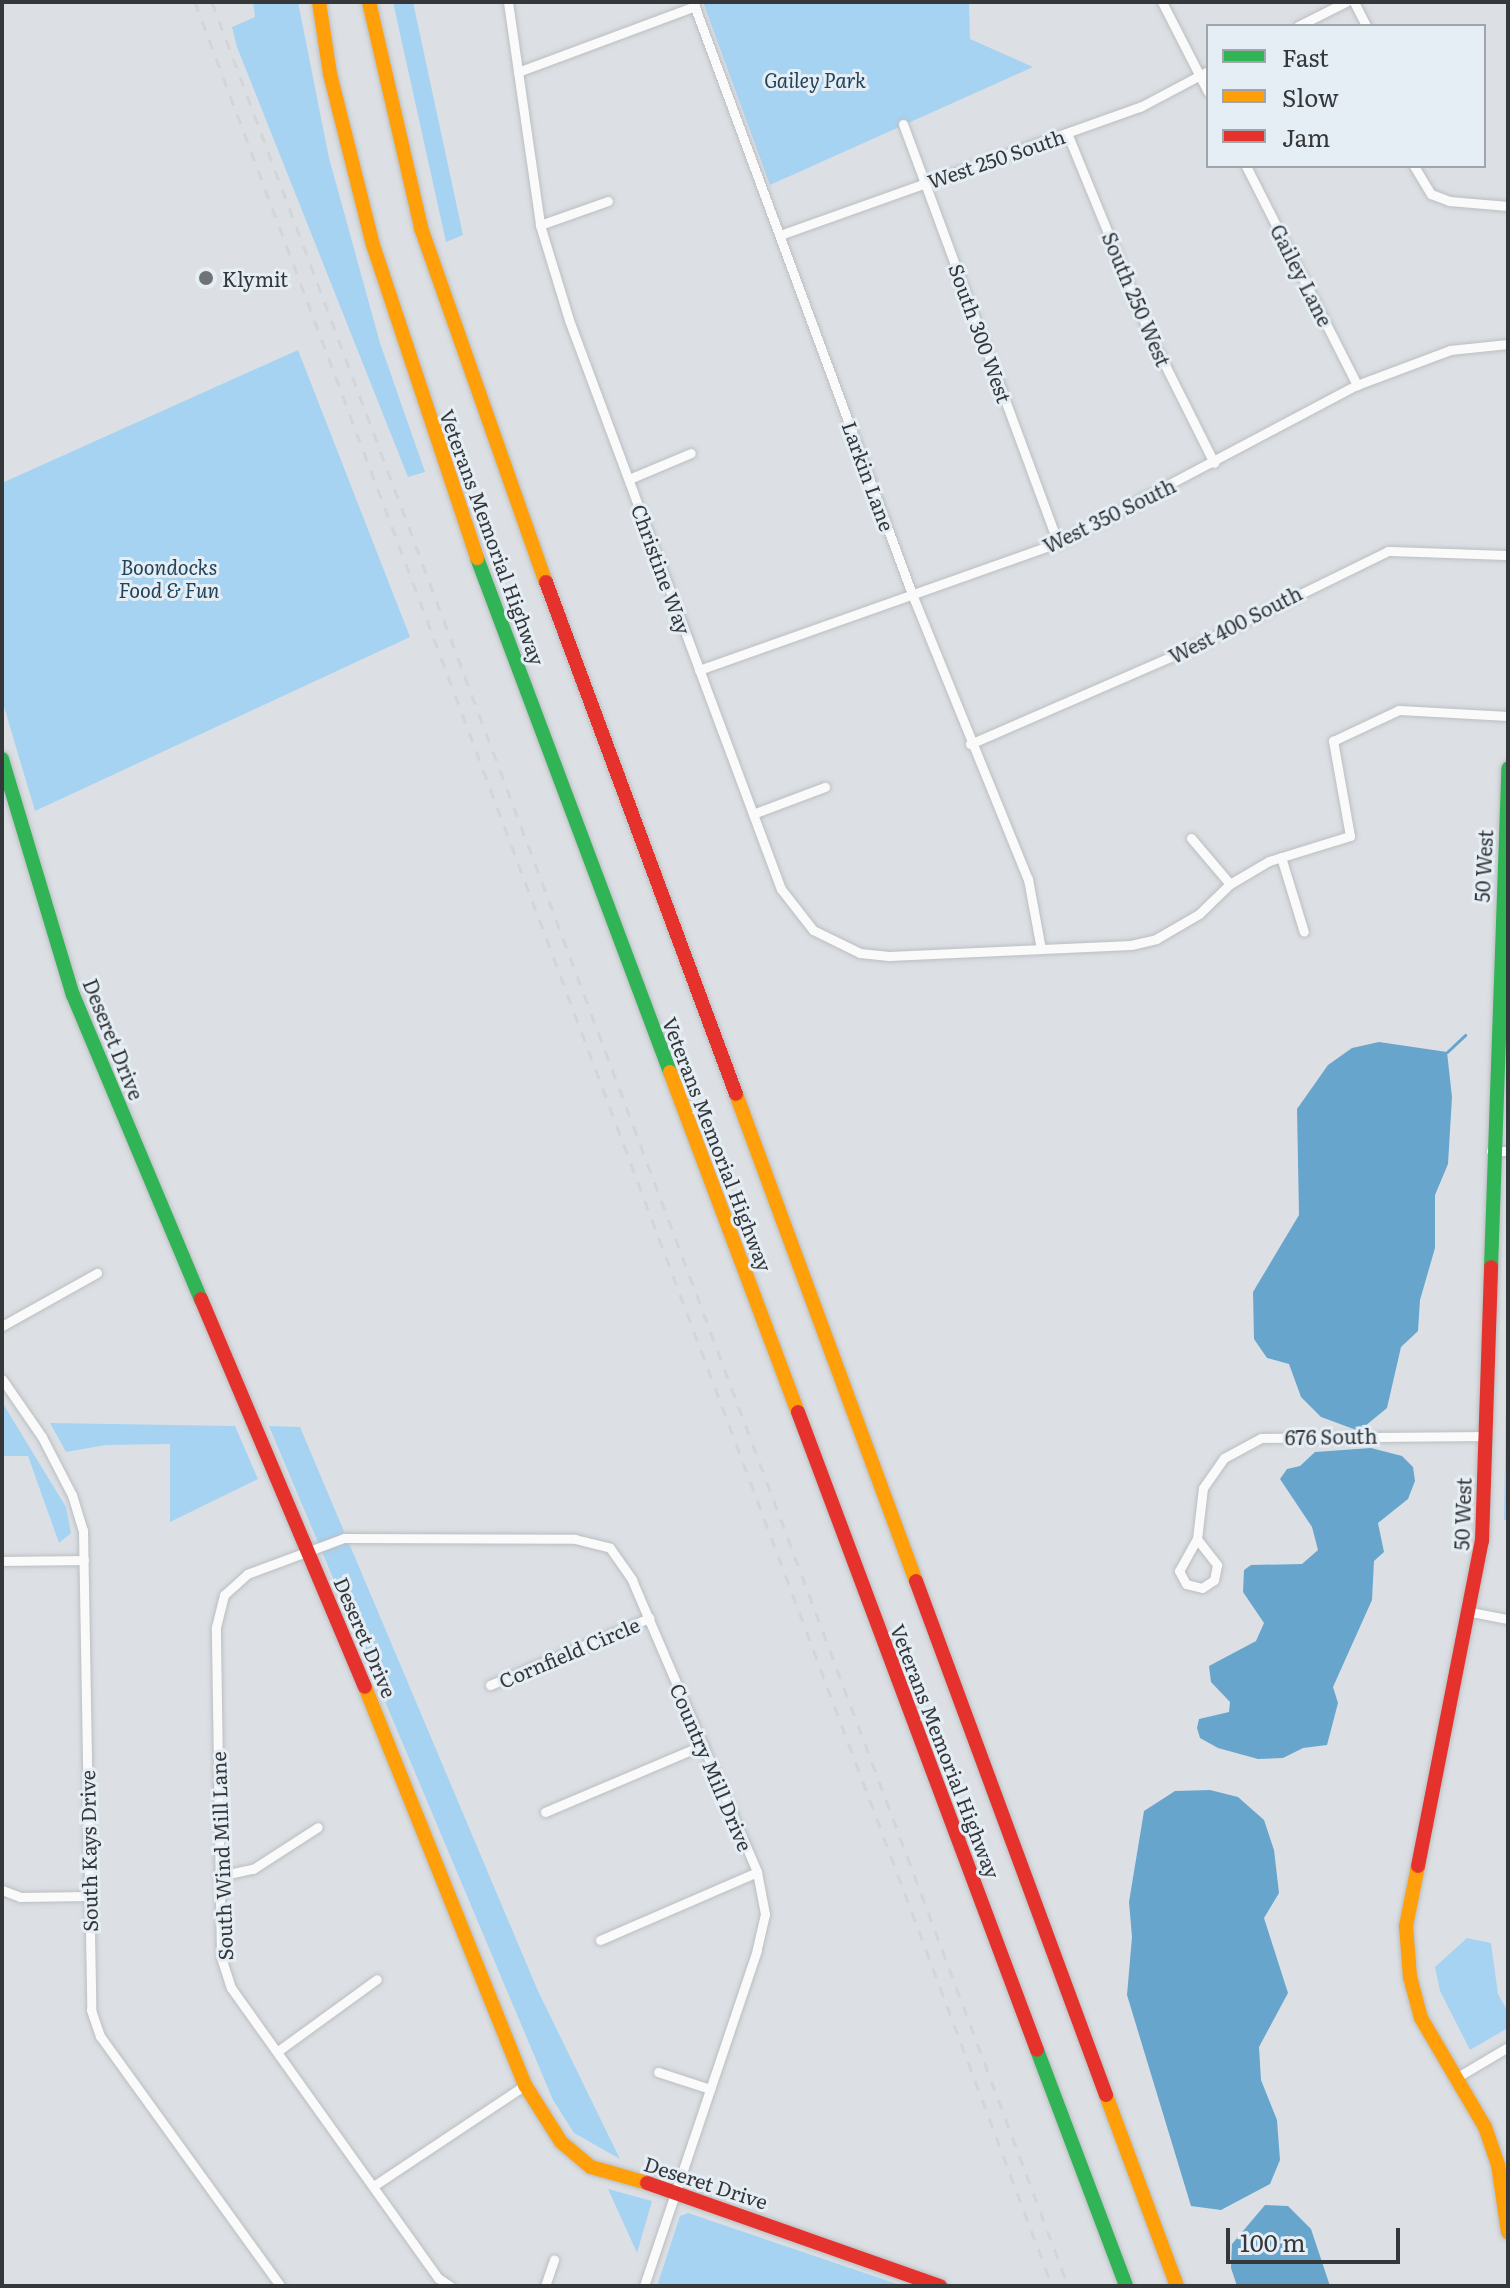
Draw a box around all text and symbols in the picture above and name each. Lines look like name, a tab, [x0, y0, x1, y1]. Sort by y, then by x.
legend	[1206, 24, 1486, 168]
text: Fast	[1282, 39, 1329, 74]
park label: Gailey Park	[764, 67, 866, 91]
text: Slow	[1282, 79, 1339, 114]
text: Jam	[1282, 119, 1330, 154]
street label: West 250 South	[924, 123, 1068, 193]
street label: Gailey Lane	[1266, 220, 1338, 330]
street label: South 250 West	[1098, 228, 1176, 370]
street label: South 300 West	[945, 260, 1017, 406]
place label: Klymit	[222, 266, 288, 290]
marker: Klymit	[197, 269, 215, 287]
street label: Veterans Memorial Highway	[435, 406, 551, 668]
street label: Larkin Lane	[838, 418, 900, 534]
street label: West 350 South	[1039, 473, 1179, 557]
street label: Christine Way	[627, 501, 697, 637]
park label: Boondocks Food & Fun	[119, 554, 219, 601]
street label: West 400 South	[1164, 580, 1306, 668]
street label: 50 West	[1469, 829, 1497, 903]
street label: Deseret Drive	[79, 975, 149, 1103]
street label: Veterans Memorial Highway	[658, 1013, 778, 1275]
street label: 676 South	[1284, 1423, 1378, 1449]
street label: 50 West	[1449, 1477, 1475, 1551]
street label: Deseret Drive	[330, 1573, 402, 1701]
street label: Cornfield Circle	[495, 1612, 643, 1692]
street label: Veterans Memorial Highway	[886, 1620, 1006, 1882]
street label: Country Mill Drive	[666, 1679, 758, 1855]
street label: South Wind Mill Lane	[205, 1751, 237, 1961]
street label: South Kays Drive	[75, 1770, 101, 1932]
street label: Deseret Drive	[641, 2151, 771, 2213]
scale bar	[1230, 2212, 1404, 2262]
text: 100 m	[1240, 2224, 1306, 2259]

